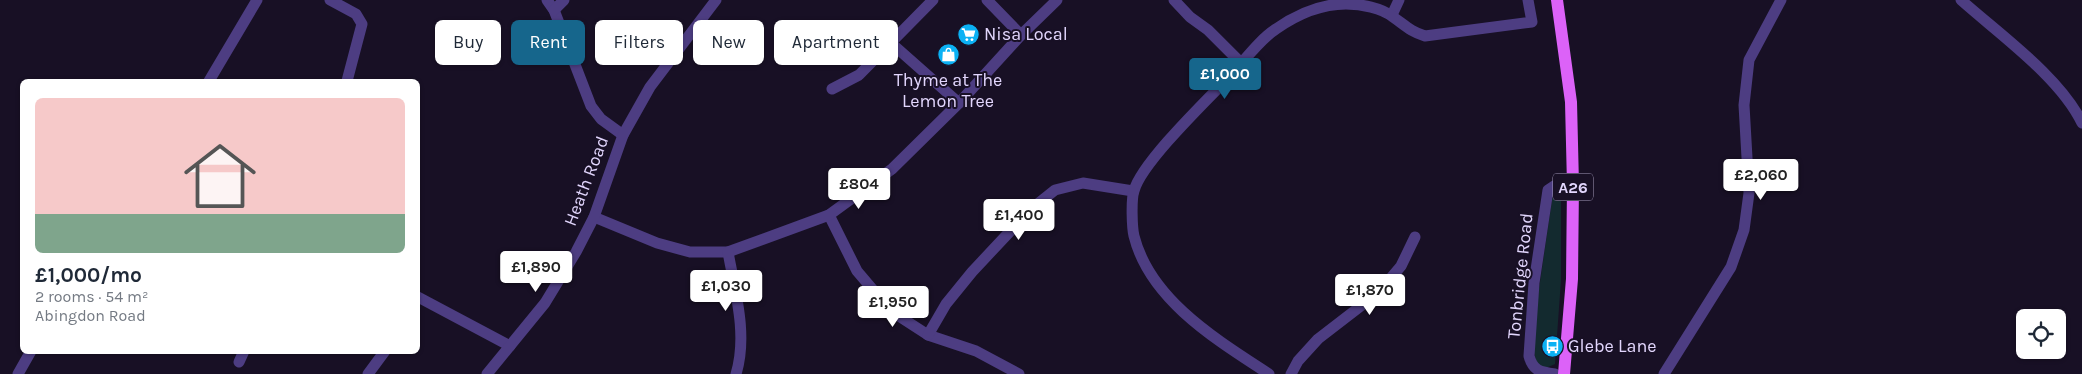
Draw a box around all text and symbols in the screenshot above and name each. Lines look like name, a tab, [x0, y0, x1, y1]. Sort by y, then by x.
chip: Buy	[435, 20, 501, 65]
chip: Rent	[511, 20, 585, 65]
chip: Filters	[595, 20, 683, 65]
chip: New	[693, 20, 764, 65]
chip: Apartment	[774, 20, 898, 65]
supermarket icon: Nisa Local	[956, 22, 980, 46]
place label: Nisa Local	[984, 23, 1068, 45]
shop icon: Thyme at The Lemon Tree	[936, 43, 960, 67]
pin: £1,000	[1184, 58, 1266, 100]
text: £1,000	[1200, 64, 1250, 83]
place label: Thyme at The Lemon Tree	[894, 69, 1002, 112]
icon: home	[175, 131, 265, 221]
street label: Heath Road	[559, 133, 613, 229]
pin: £2,060	[1720, 158, 1802, 201]
text: £2,060	[1734, 165, 1788, 184]
pin: £804	[829, 168, 889, 210]
road number: A26	[1553, 173, 1593, 200]
text: £804	[839, 174, 879, 193]
pin: £1,400	[978, 198, 1060, 241]
text: £1,400	[994, 205, 1044, 224]
street label: Tonbridge Road	[1502, 212, 1538, 340]
pin: £1,890	[495, 250, 577, 293]
text: £1,890	[511, 257, 561, 276]
text: £1,000/mo	[35, 263, 142, 287]
pin: £1,030	[685, 270, 767, 312]
pin: £1,870	[1329, 274, 1411, 316]
text: £1,030	[701, 276, 751, 295]
text: £1,870	[1346, 280, 1394, 299]
pin: £1,950	[852, 286, 934, 328]
text: 2 rooms · 54 m²	[35, 287, 148, 306]
text: £1,950	[869, 292, 917, 311]
text: Abingdon Road	[35, 306, 146, 325]
map controls	[2016, 309, 2066, 359]
button: locate	[2016, 309, 2066, 359]
bus stop icon: Glebe Lane	[1540, 334, 1564, 358]
place label: Glebe Lane	[1568, 335, 1657, 357]

